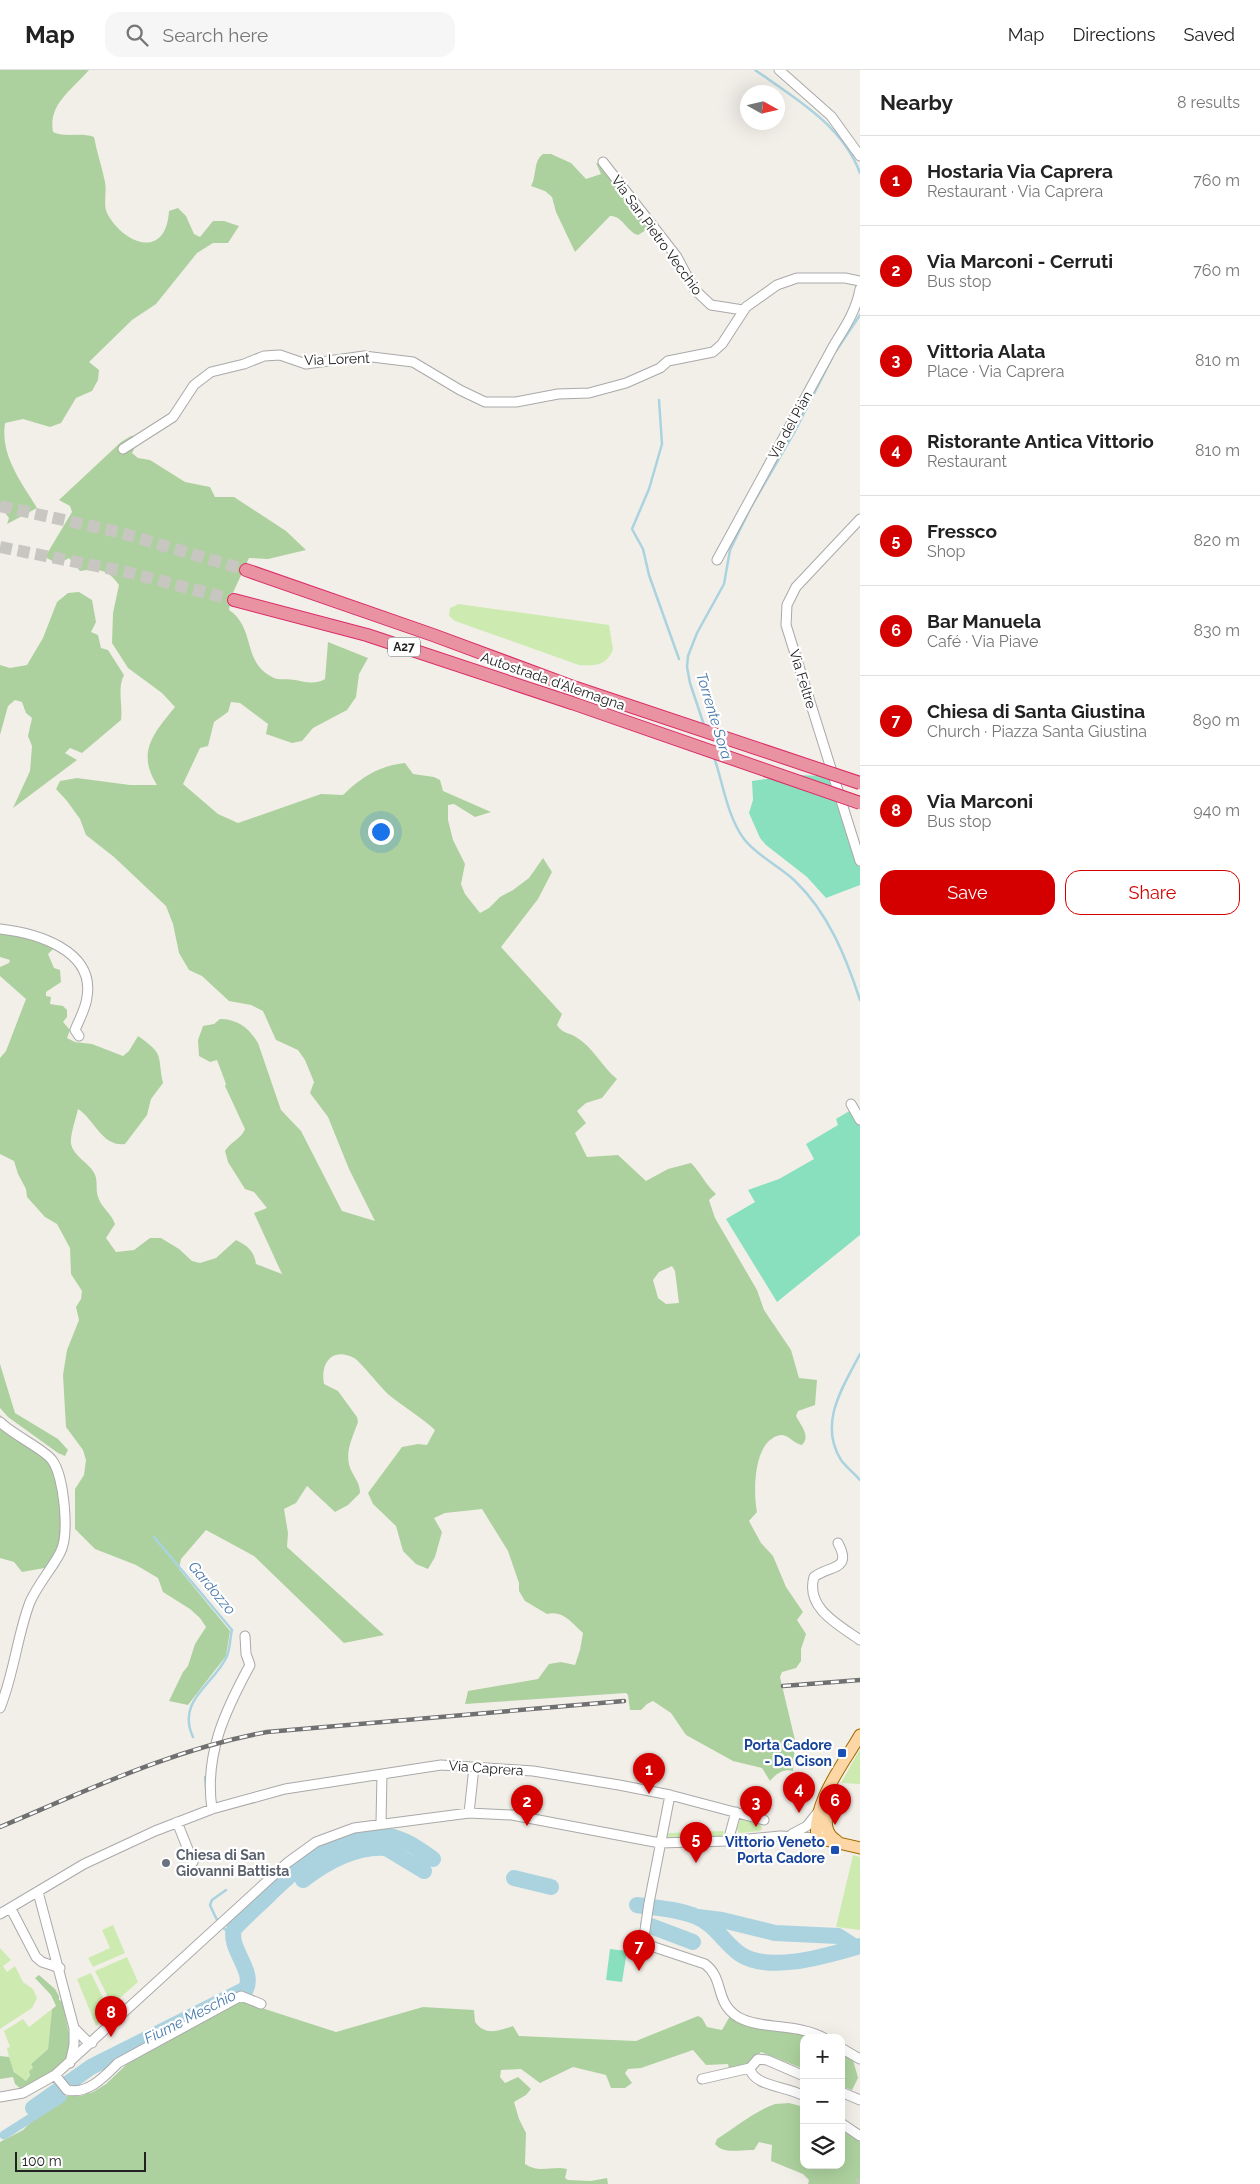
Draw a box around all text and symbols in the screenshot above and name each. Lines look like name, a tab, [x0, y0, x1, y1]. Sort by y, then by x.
search box	[105, 12, 455, 57]
text: Map	[25, 20, 75, 49]
icon: search	[123, 21, 151, 49]
text: Search here	[163, 24, 268, 46]
text: Map	[1008, 24, 1044, 45]
text: Directions	[1072, 24, 1156, 45]
text: Saved	[1184, 24, 1235, 45]
north arrow	[740, 85, 785, 130]
text: Nearby	[880, 90, 953, 115]
text: 8 results	[1177, 93, 1240, 112]
text: Hostaria Via Caprera	[927, 160, 1113, 182]
text: 1	[892, 171, 900, 190]
text: 760 m	[1193, 171, 1240, 190]
street label: Via San Pietro Vecchio	[608, 172, 706, 298]
text: Restaurant · Via Caprera	[927, 182, 1103, 201]
text: Via Marconi - Cerruti	[927, 250, 1113, 272]
text: 2	[891, 261, 901, 280]
text: 760 m	[1193, 261, 1240, 280]
text: Bus stop	[927, 272, 991, 291]
text: Vittoria Alata	[927, 340, 1045, 362]
street label: Via Lorent	[304, 350, 370, 368]
text: 3	[892, 351, 900, 370]
text: 810 m	[1195, 351, 1240, 370]
text: Place · Via Caprera	[927, 362, 1065, 381]
street label: Via del Piàn	[765, 388, 815, 462]
text: Ristorante Antica Vittorio	[927, 430, 1154, 452]
text: 4	[891, 441, 901, 460]
text: 810 m	[1195, 441, 1240, 460]
text: Restaurant	[927, 452, 1007, 471]
text: Fressco	[927, 520, 997, 542]
text: 5	[892, 531, 900, 550]
text: 820 m	[1194, 531, 1240, 550]
text: Shop	[927, 542, 965, 561]
text: Bar Manuela	[927, 610, 1041, 632]
text: 6	[891, 621, 901, 640]
text: 830 m	[1193, 621, 1240, 640]
text: Café · Via Piave	[927, 632, 1038, 651]
road number: A27	[388, 638, 420, 656]
street label: Via Feltre	[786, 647, 820, 711]
street label: Autostrada d'Alemagna	[479, 649, 627, 713]
water label: Torrente Sora	[692, 670, 736, 762]
text: Chiesa di Santa Giustina	[927, 700, 1145, 722]
text: 7	[892, 711, 900, 730]
text: 890 m	[1193, 711, 1240, 730]
text: Church · Piazza Santa Giustina	[927, 722, 1147, 741]
text: Via Marconi	[927, 790, 1033, 812]
text: 8	[891, 801, 901, 820]
text: 940 m	[1193, 801, 1240, 820]
text: Bus stop	[927, 812, 991, 831]
your location	[368, 819, 394, 845]
button: Save	[880, 870, 1055, 915]
button: Share	[1065, 870, 1240, 915]
water label: Gardozzo	[185, 1558, 239, 1618]
place label: Porta Cadore - Da Cison	[744, 1737, 833, 1769]
marker: Porta Cadore - Da Cison	[836, 1747, 848, 1759]
pin: 1	[633, 1753, 665, 1794]
street label: Via Caprera	[448, 1757, 524, 1779]
pin: 4	[783, 1772, 815, 1813]
pin: 6	[819, 1784, 851, 1825]
pin: 2	[511, 1785, 543, 1826]
pin: 3	[740, 1786, 772, 1827]
pin: 5	[680, 1822, 712, 1863]
place label: Vittorio Veneto Porta Cadore	[725, 1834, 826, 1866]
marker: Vittorio Veneto Porta Cadore	[829, 1844, 841, 1856]
place label: Chiesa di San Giovanni Battista	[176, 1847, 289, 1879]
marker: Chiesa di San Giovanni Battista	[160, 1857, 172, 1869]
pin: 7	[623, 1930, 655, 1971]
water label: Fiume Meschio	[141, 1986, 239, 2048]
pin: 8	[95, 1996, 127, 2037]
map controls	[800, 2034, 845, 2169]
button: +	[800, 2034, 845, 2079]
button: −	[800, 2079, 845, 2124]
button: layers	[800, 2124, 845, 2169]
scale bar	[15, 2149, 146, 2172]
text: 100 m	[22, 2153, 62, 2169]

